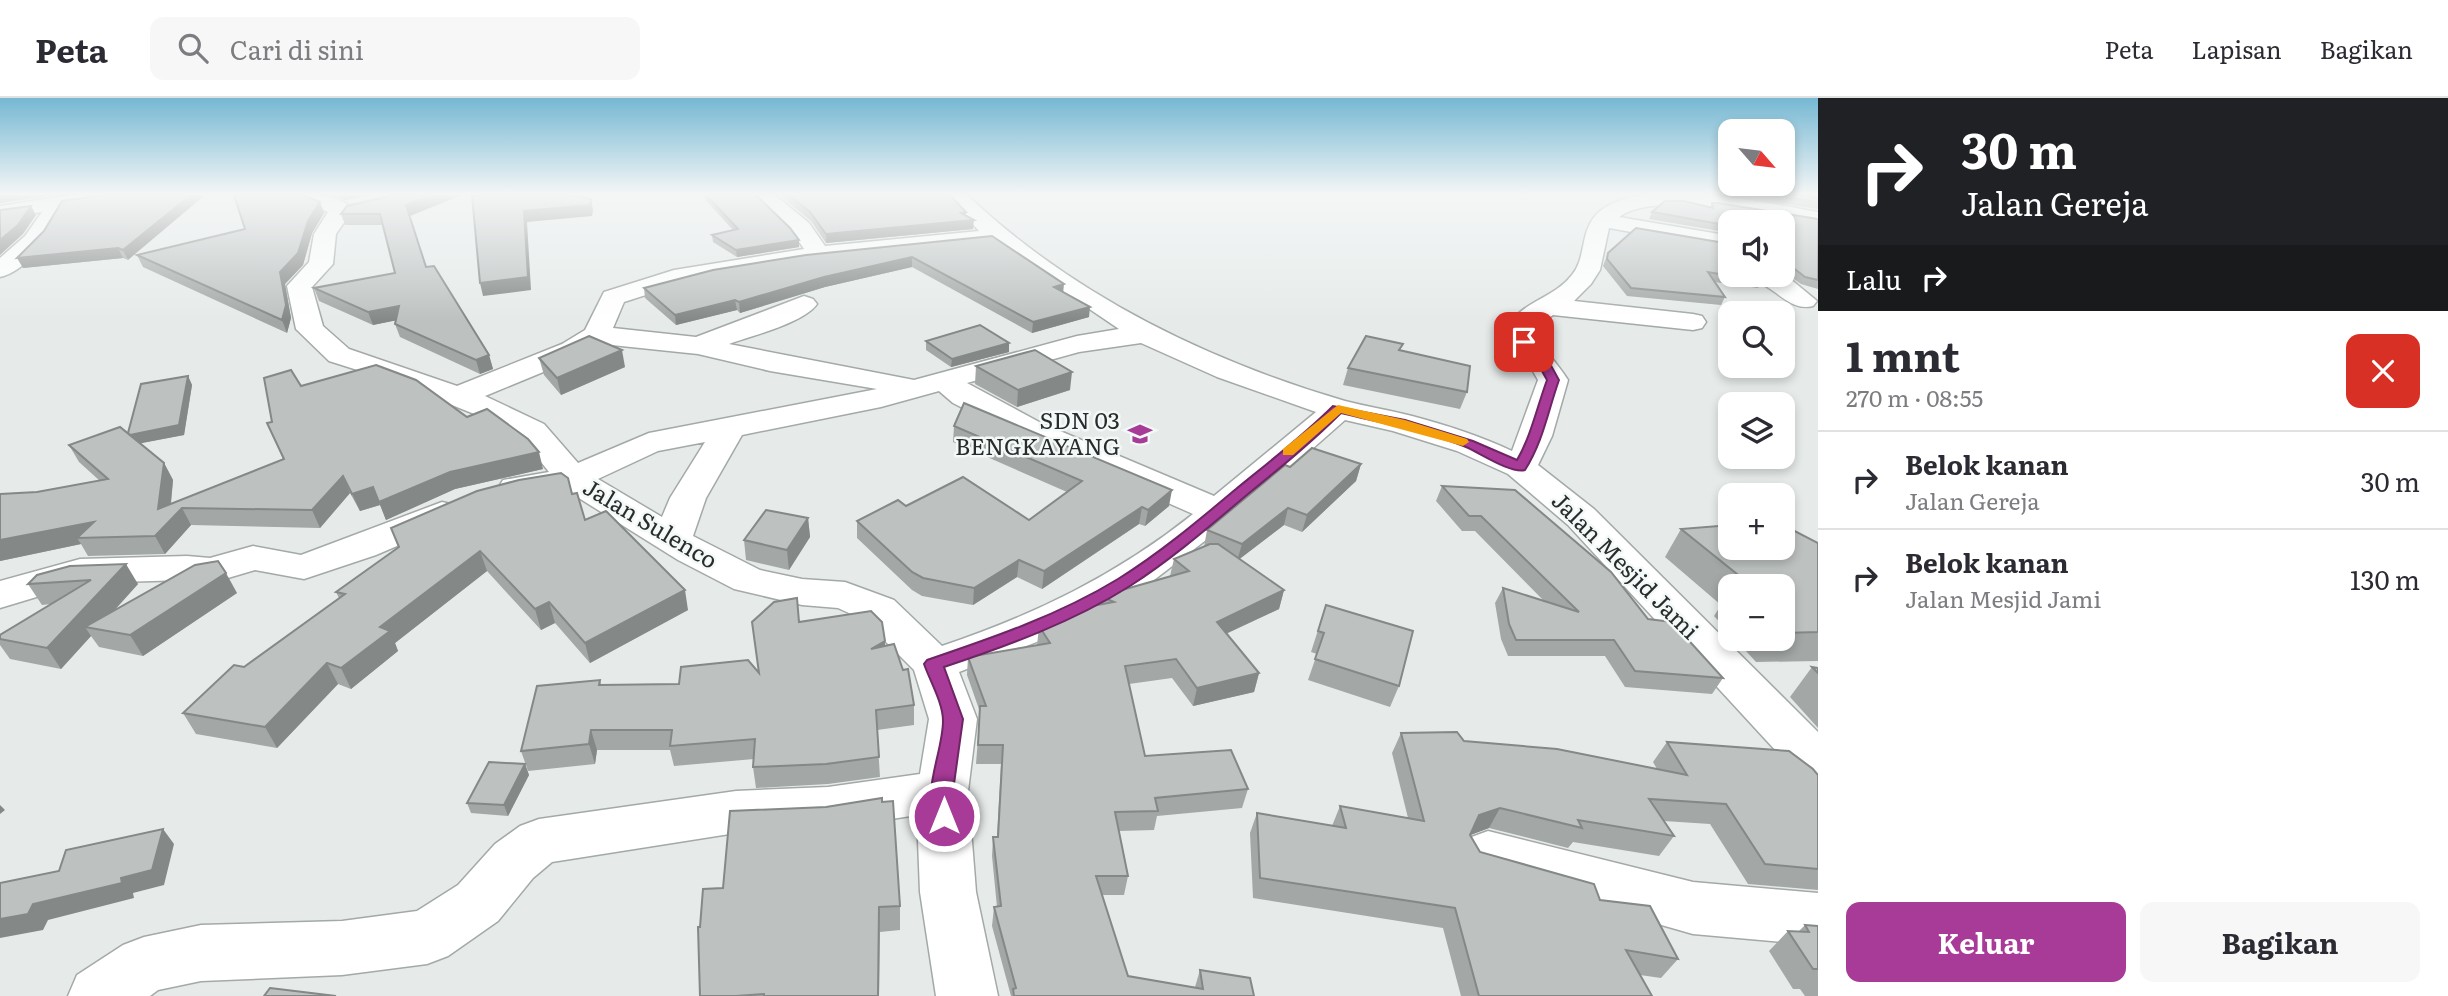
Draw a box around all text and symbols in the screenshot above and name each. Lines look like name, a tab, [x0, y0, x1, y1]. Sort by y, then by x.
search box	[150, 17, 640, 80]
text: Peta	[35, 24, 108, 73]
icon: search	[174, 29, 212, 67]
text: Cari di sini	[230, 29, 364, 68]
text: Peta	[2104, 31, 2153, 66]
text: Lapisan	[2191, 31, 2282, 66]
text: Bagikan	[2320, 31, 2413, 66]
text: 30 m	[1961, 111, 2077, 184]
north arrow	[1718, 119, 1796, 196]
map controls	[1718, 119, 1795, 651]
icon: right	[1846, 126, 1937, 217]
text: Jalan Gereja	[1961, 178, 2148, 226]
button: sound	[1718, 210, 1795, 287]
text: Lalu	[1846, 259, 1901, 298]
icon: right	[1915, 259, 1953, 297]
button: search	[1718, 301, 1795, 378]
pin	[1494, 312, 1554, 372]
icon: arrive	[1505, 323, 1543, 361]
text: 1 mnt	[1846, 323, 1960, 385]
button: close	[2346, 334, 2420, 408]
text: 270 m · 08:55	[1846, 380, 1983, 414]
button: layers	[1718, 392, 1795, 469]
place label: SDN 03 BENGKAYANG	[955, 402, 1120, 462]
school or university icon: SDN 03 BENGKAYANG	[1126, 420, 1154, 448]
text: Belok kanan	[1905, 444, 2069, 483]
icon: right	[1846, 461, 1884, 499]
text: 30 m	[2360, 461, 2420, 500]
street label: Jalan Sulenco	[577, 469, 725, 576]
street label: Jalan Mesjid Jami	[1545, 483, 1708, 646]
button: +	[1718, 483, 1795, 560]
text: Jalan Gereja	[1905, 483, 2040, 517]
text: Belok kanan	[1905, 542, 2069, 581]
icon: right	[1846, 559, 1884, 597]
text: 130 m	[2350, 559, 2420, 598]
button: −	[1718, 574, 1795, 651]
text: Jalan Mesjid Jami	[1905, 581, 2101, 615]
position arrow	[907, 779, 981, 853]
button: Keluar	[1846, 902, 2126, 982]
button: Bagikan	[2140, 902, 2420, 982]

